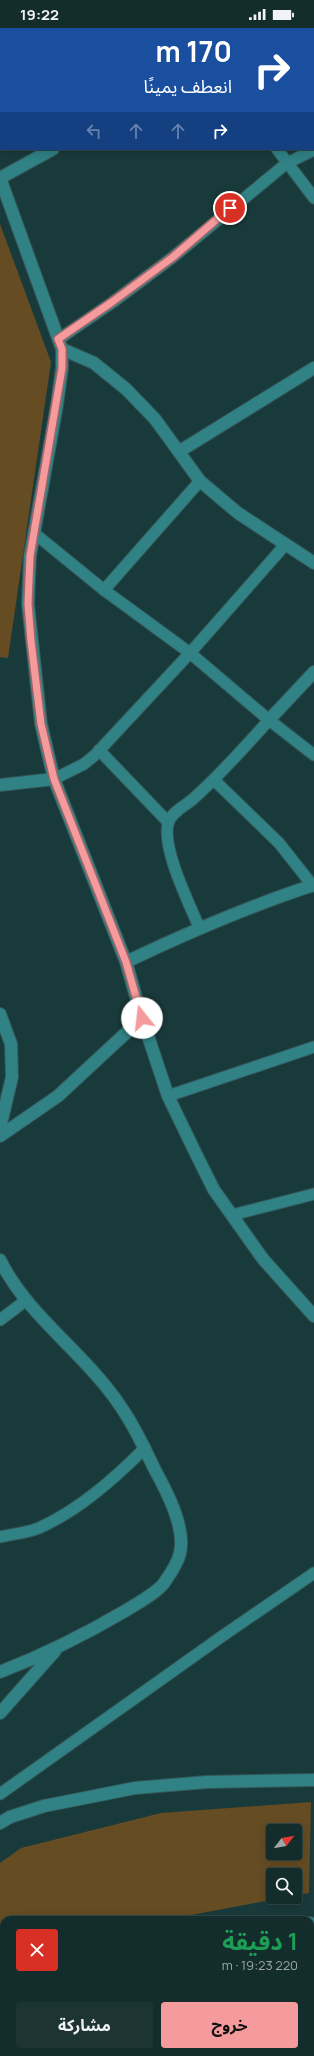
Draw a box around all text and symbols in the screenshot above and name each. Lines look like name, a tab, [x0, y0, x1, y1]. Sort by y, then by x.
text: 19:22	[20, 4, 59, 25]
text: 170 m	[156, 32, 232, 70]
icon: right	[246, 44, 298, 96]
text: انعطف يمينًا	[143, 74, 232, 98]
icon: left	[83, 120, 105, 142]
icon: ahead	[125, 120, 147, 142]
icon: ahead	[167, 120, 189, 142]
icon: right	[209, 120, 231, 142]
pin	[213, 191, 247, 225]
icon: arrive	[219, 197, 241, 219]
position arrow	[121, 997, 163, 1039]
north arrow	[266, 1824, 302, 1860]
map controls	[266, 1824, 302, 1904]
button: search	[266, 1868, 302, 1904]
text: 1 دقيقة	[222, 1924, 298, 1957]
button: close	[16, 1929, 58, 1971]
text: 220 m · 19:23	[222, 1956, 298, 1974]
button: مشاركة	[16, 2002, 153, 2048]
button: خروج	[161, 2002, 298, 2048]

